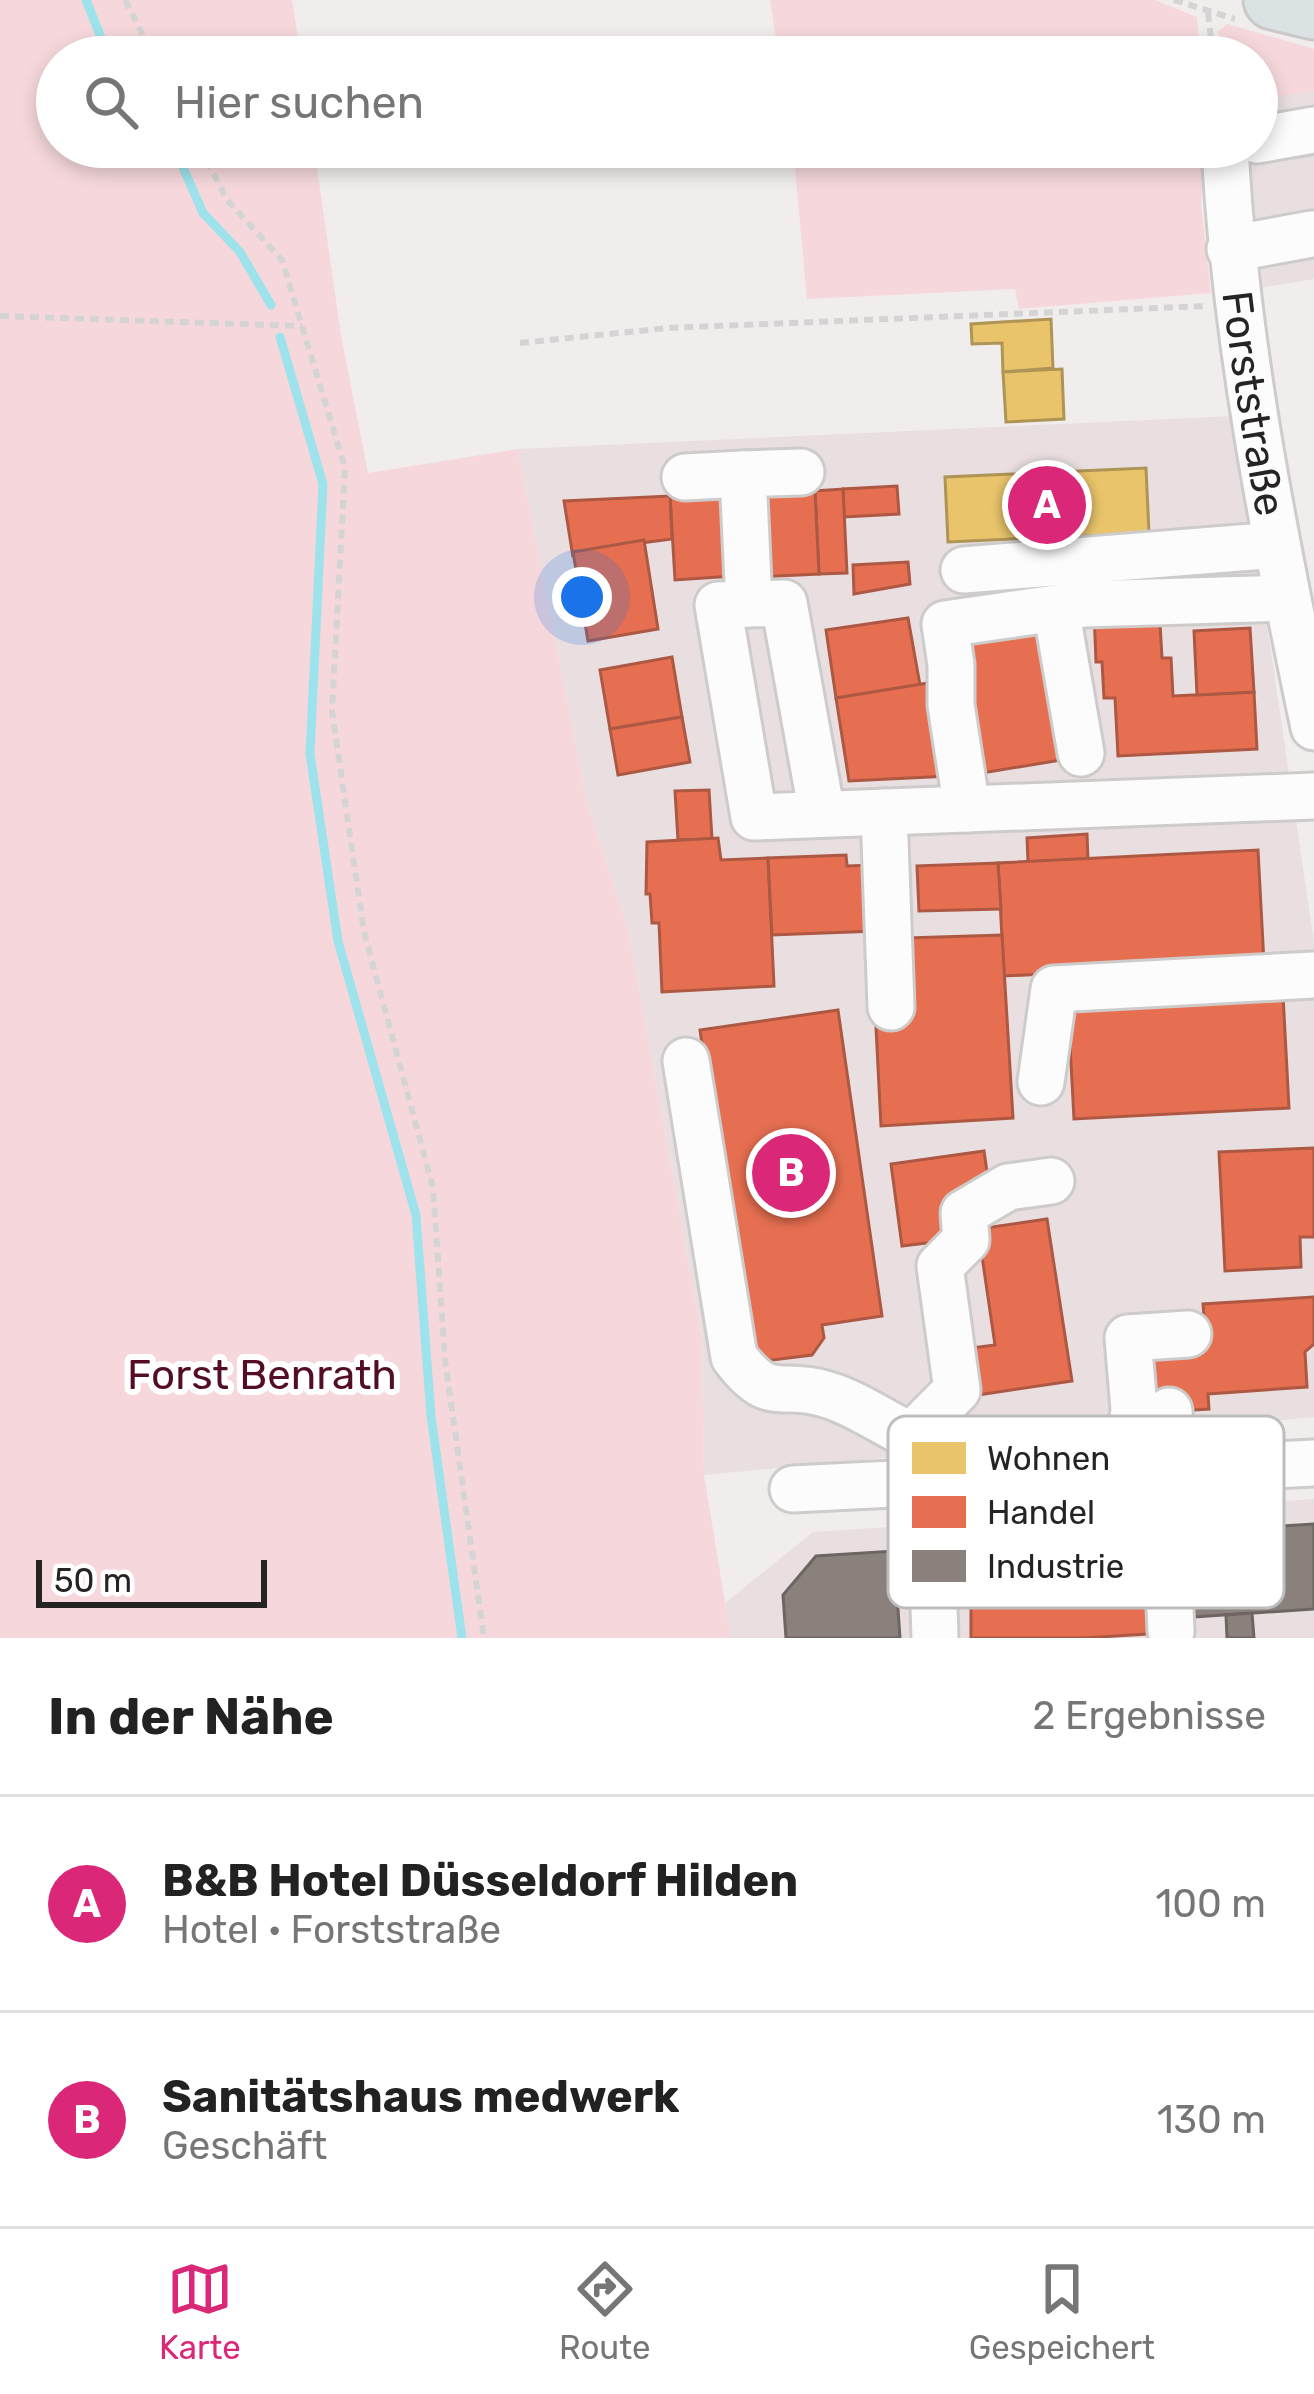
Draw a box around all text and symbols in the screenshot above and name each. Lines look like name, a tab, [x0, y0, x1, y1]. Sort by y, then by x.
search box	[36, 36, 1278, 168]
icon: search	[78, 69, 144, 135]
text: Hier suchen	[174, 76, 424, 129]
street label: Forststraße	[1211, 288, 1295, 520]
pin: A	[1008, 460, 1086, 550]
your location	[552, 567, 612, 627]
pin: B	[752, 1128, 830, 1218]
park label: Forst Benrath	[127, 1350, 397, 1400]
legend	[888, 1416, 1284, 1608]
text: Wohnen	[987, 1439, 1110, 1478]
text: Handel	[987, 1493, 1095, 1532]
text: Industrie	[987, 1547, 1124, 1586]
scale bar	[36, 1554, 267, 1607]
text: 50 m	[54, 1561, 132, 1600]
text: In der Nähe	[48, 1686, 334, 1747]
text: 2 Ergebnisse	[1032, 1693, 1266, 1739]
text: B&B Hotel Düsseldorf Hilden	[162, 1854, 798, 1907]
text: A	[73, 1881, 101, 1927]
text: 100 m	[1156, 1881, 1266, 1927]
text: Hotel · Forststraße	[162, 1907, 501, 1953]
text: Sanitätshaus medwerk	[162, 2070, 679, 2123]
text: B	[73, 2097, 101, 2143]
text: 130 m	[1157, 2097, 1266, 2143]
text: Geschäft	[162, 2123, 327, 2169]
tab: Karte	[159, 2256, 241, 2367]
tab: Route	[559, 2256, 651, 2367]
tab: Gespeichert	[969, 2256, 1155, 2367]

